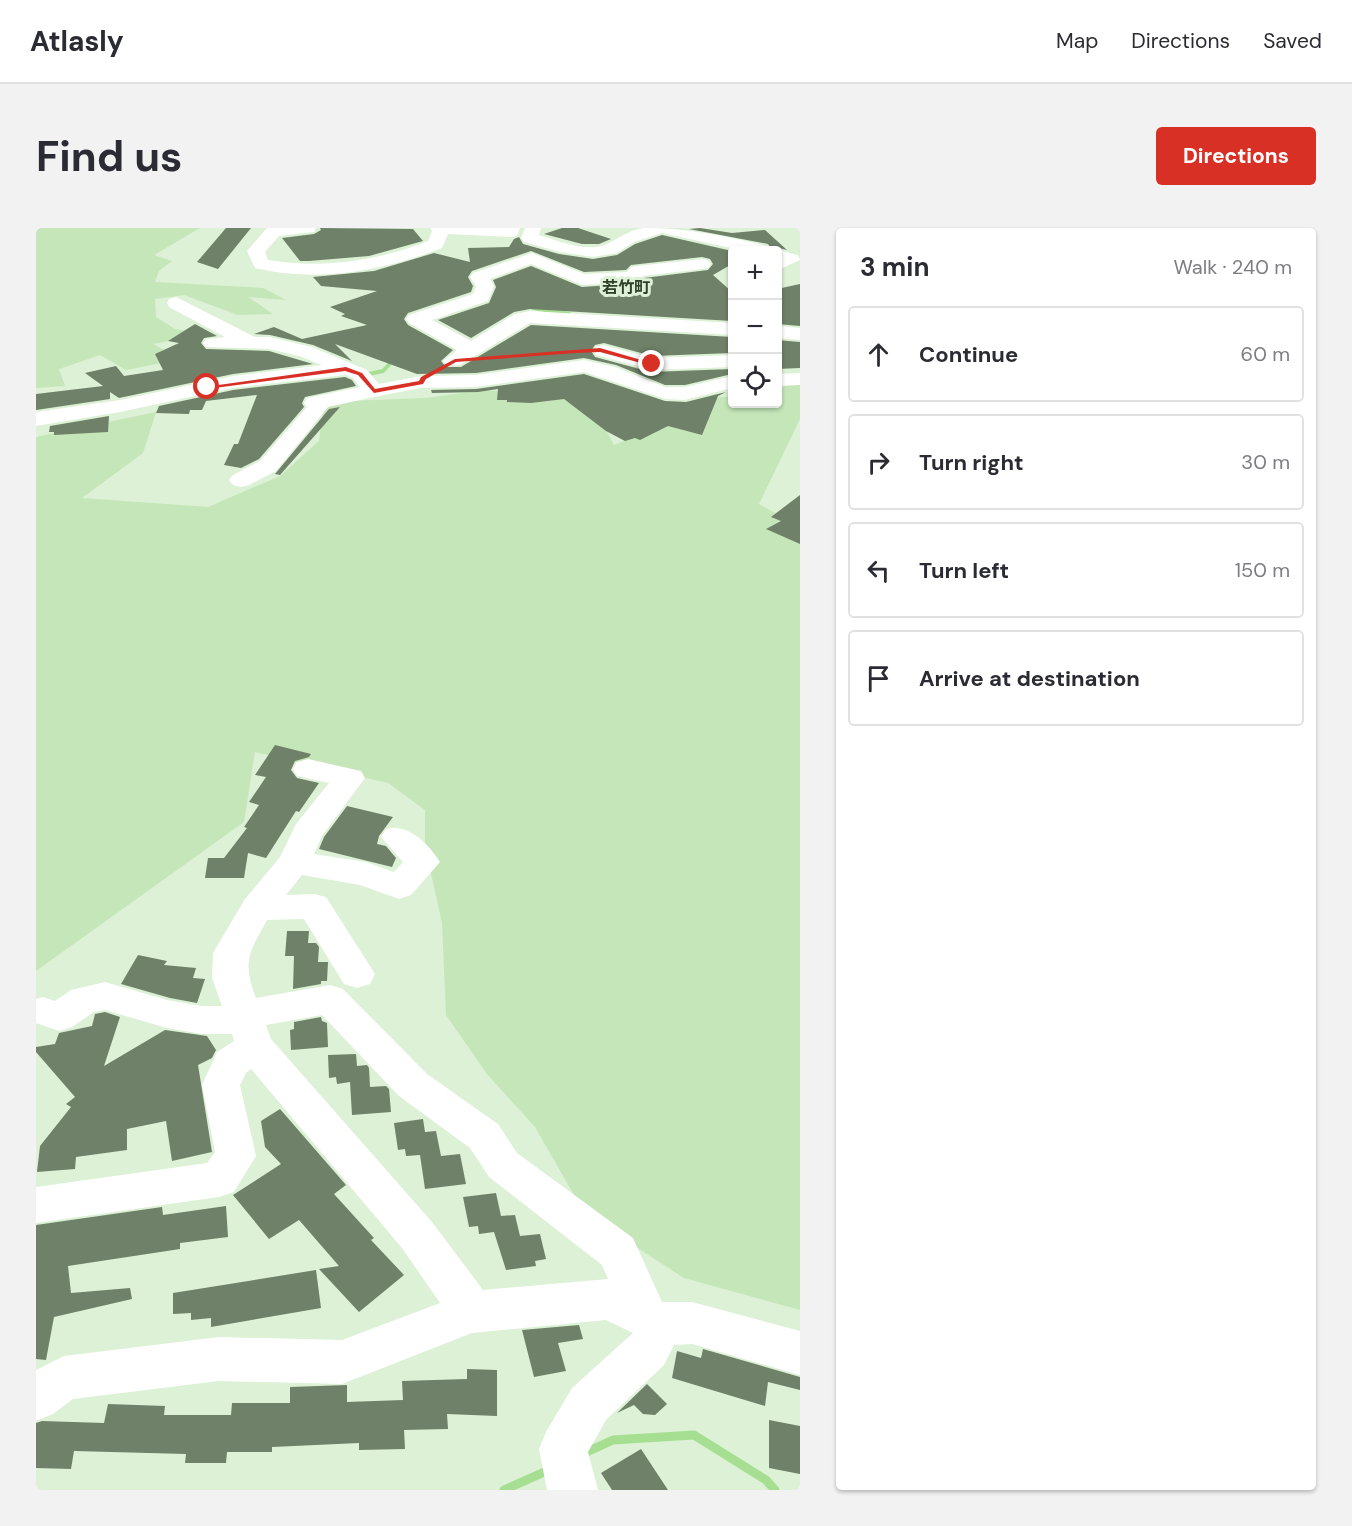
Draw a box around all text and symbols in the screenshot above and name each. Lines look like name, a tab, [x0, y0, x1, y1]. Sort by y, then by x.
text: Atlasly	[30, 23, 124, 60]
text: Map	[1056, 27, 1098, 55]
text: Directions	[1131, 27, 1230, 55]
text: Saved	[1263, 27, 1322, 55]
button: Directions	[1156, 127, 1316, 185]
text: Find us	[36, 129, 182, 184]
map controls	[728, 246, 782, 408]
button: +	[728, 246, 782, 300]
text: 3 min	[860, 250, 929, 284]
text: Walk · 240 m	[1173, 254, 1292, 280]
district label: 若竹町	[602, 277, 650, 298]
button: −	[728, 300, 782, 354]
icon: ahead	[862, 338, 895, 371]
text: Continue	[919, 340, 1018, 369]
text: 60 m	[1241, 341, 1290, 367]
route end	[638, 350, 664, 376]
button: locate	[728, 354, 782, 408]
route start	[193, 373, 219, 399]
icon: right	[862, 446, 895, 479]
text: Turn right	[919, 448, 1024, 477]
text: 30 m	[1241, 449, 1290, 475]
icon: left	[862, 554, 895, 587]
text: Turn left	[919, 556, 1009, 585]
text: 150 m	[1235, 557, 1290, 583]
icon: arrive	[862, 662, 895, 695]
text: Arrive at destination	[919, 664, 1140, 693]

